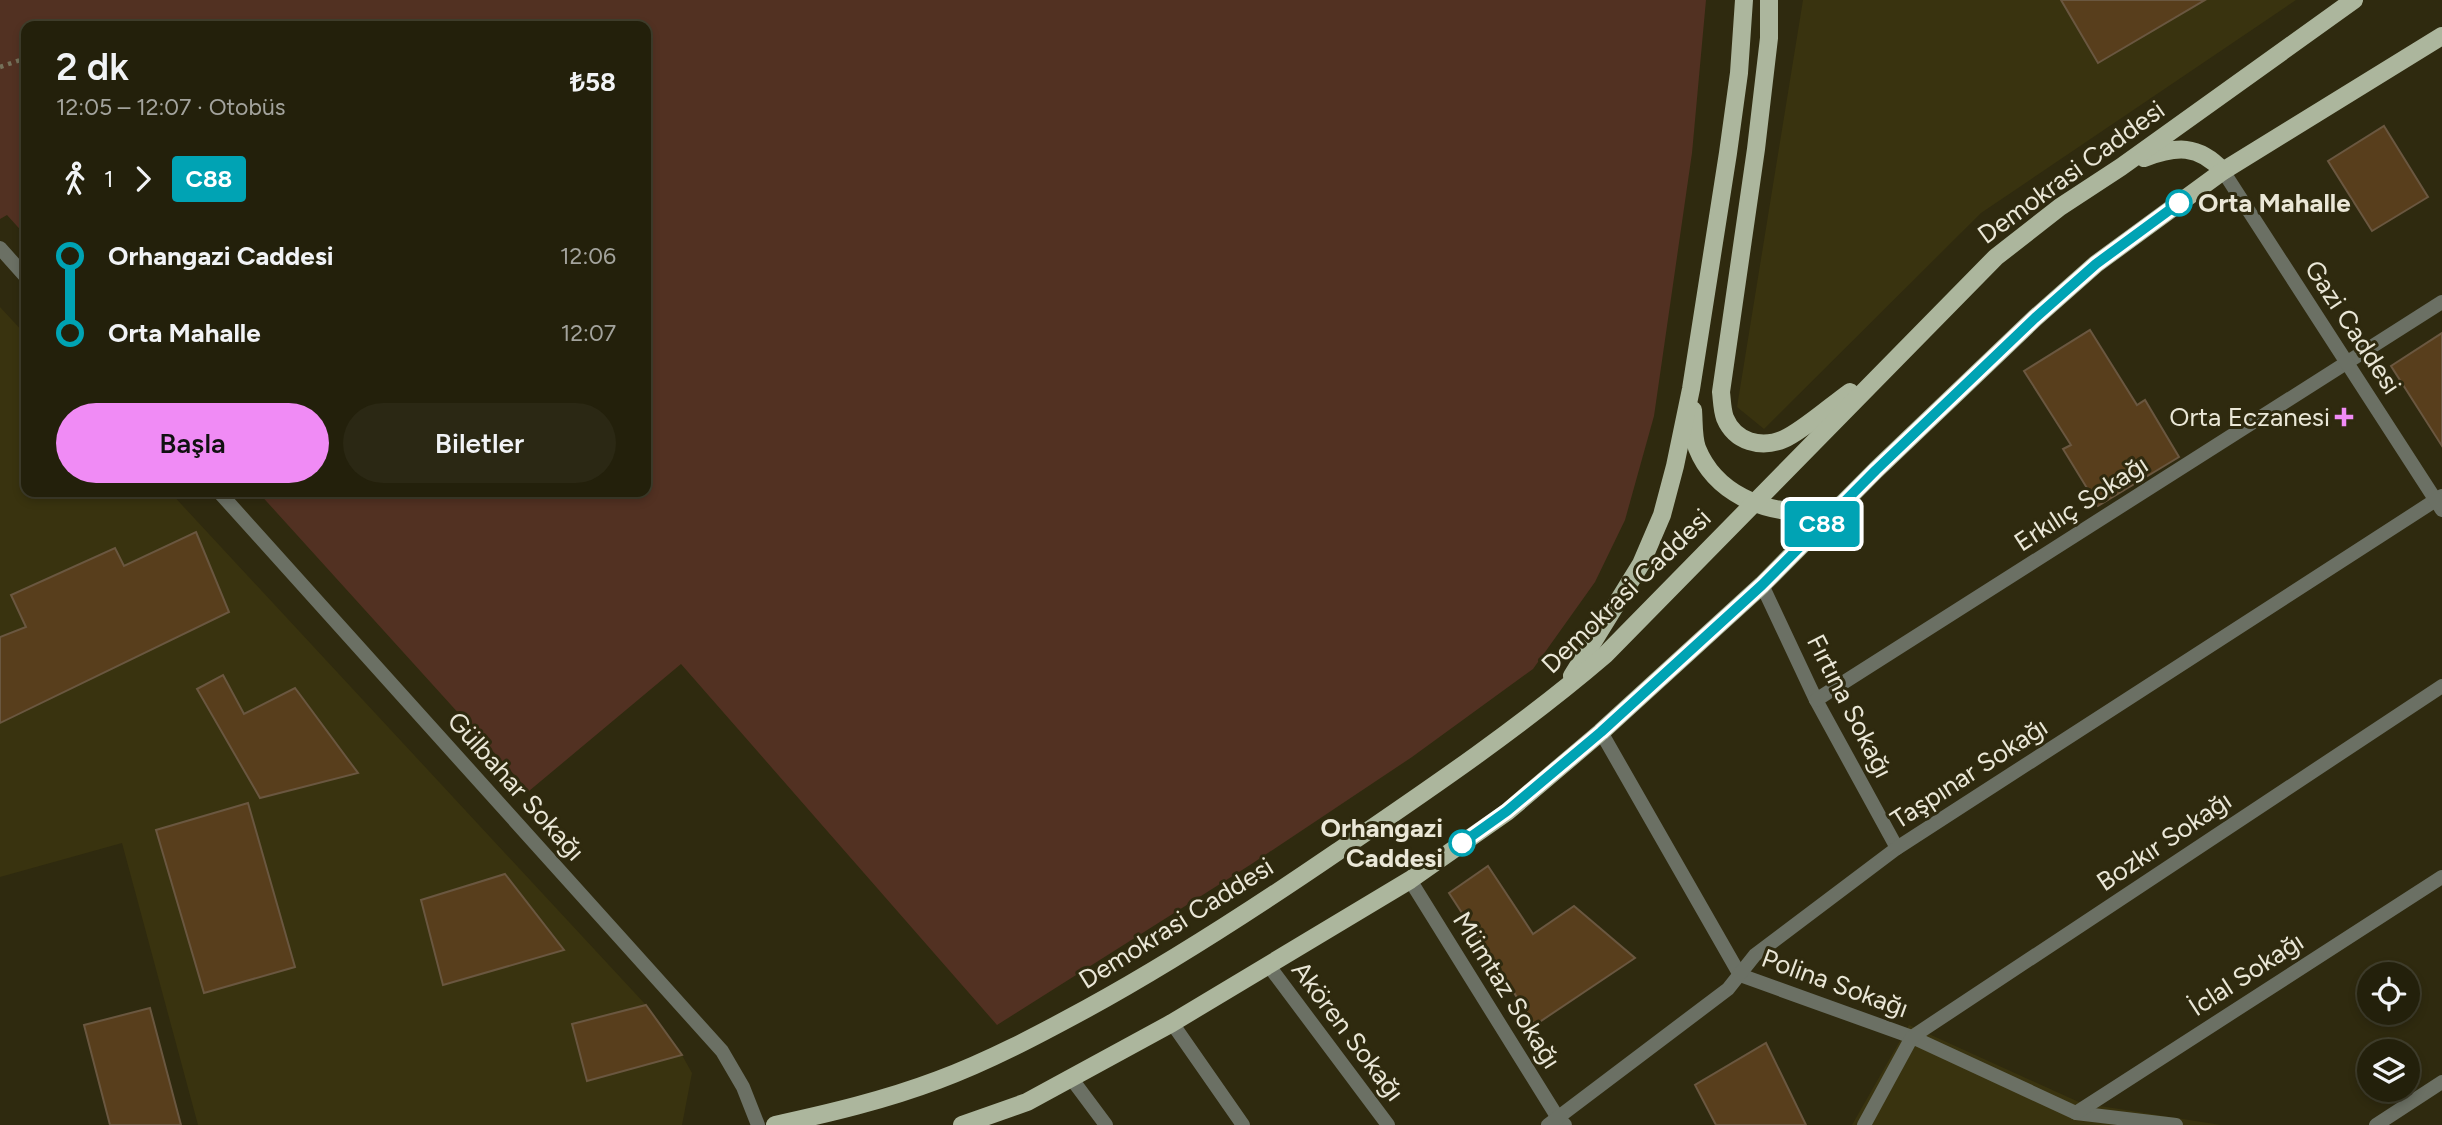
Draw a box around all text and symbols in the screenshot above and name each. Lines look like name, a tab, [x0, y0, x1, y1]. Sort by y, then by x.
text: 2 dk	[56, 44, 129, 90]
text: ₺58	[570, 66, 616, 98]
text: 12:05 – 12:07 · Otobüs	[56, 93, 285, 121]
street label: Demokrasi Caddesi	[1971, 93, 2171, 251]
icon: walk	[56, 160, 94, 198]
icon: forward	[124, 160, 162, 198]
text: C88	[186, 164, 232, 193]
text: 1	[104, 165, 114, 193]
place label: Orta Mahalle	[2198, 187, 2351, 219]
marker: Orta Mahalle	[2166, 190, 2192, 216]
text: Orhangazi Caddesi	[108, 240, 334, 272]
text: 12:06	[560, 242, 616, 270]
street label: Gazi Caddesi	[2298, 254, 2408, 400]
text: Orta Mahalle	[108, 317, 261, 349]
text: 12:07	[561, 319, 616, 347]
place label: Orta Eczanesi	[2169, 401, 2330, 433]
button: Başla	[56, 403, 329, 483]
button: Biletler	[343, 403, 616, 483]
marker: Orta Eczanesi	[2336, 409, 2352, 425]
street label: Erkılıç Sokağı	[2008, 448, 2154, 558]
line badge: C88	[1782, 501, 1862, 547]
street label: Demokrasi Caddesi	[1535, 502, 1717, 680]
text: C88	[1799, 509, 1845, 538]
street label: Fırtına Sokağı	[1800, 629, 1900, 783]
street label: Gülbahar Sokağı	[441, 705, 591, 867]
street label: Taşpınar Sokağı	[1885, 710, 2053, 836]
street label: Bozkır Sokağı	[2091, 784, 2237, 898]
place label: Orhangazi Caddesi	[1321, 812, 1443, 874]
marker: Orhangazi Caddesi	[1449, 830, 1475, 856]
street label: Demokrasi Caddesi	[1073, 850, 1279, 996]
street label: Mümtaz Sokağı	[1446, 906, 1568, 1074]
street label: İclal Sokağı	[2183, 925, 2309, 1023]
street label: Polina Sokağı	[1757, 942, 1913, 1024]
street label: Akören Sokağı	[1285, 955, 1411, 1107]
map controls	[2357, 962, 2420, 1102]
button: locate	[2357, 962, 2420, 1025]
button: layers	[2357, 1039, 2420, 1102]

